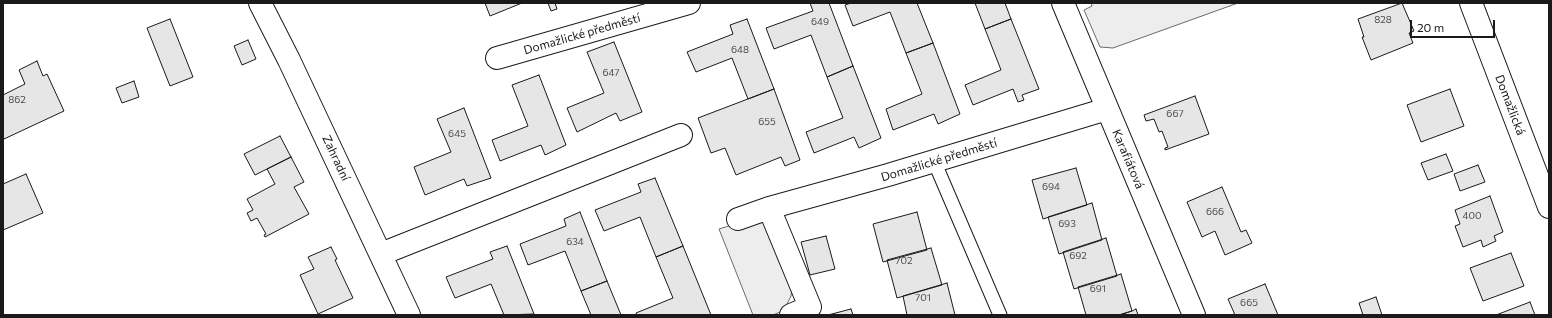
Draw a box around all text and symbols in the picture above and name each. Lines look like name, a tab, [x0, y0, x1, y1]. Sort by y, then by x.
street label: Domažlické předměstí	[522, 10, 642, 58]
scale bar	[1412, 12, 1497, 38]
house number: 828	[1374, 14, 1392, 26]
house number: 649	[811, 16, 829, 28]
text: 20 m	[1417, 20, 1444, 34]
house number: 648	[731, 44, 749, 56]
house number: 647	[602, 67, 620, 79]
street label: Domažlická	[1492, 73, 1528, 137]
house number: 862	[8, 94, 26, 106]
house number: 667	[1166, 108, 1184, 120]
house number: 655	[758, 116, 776, 128]
street label: Karafiátová	[1109, 127, 1147, 191]
house number: 645	[448, 128, 466, 140]
street label: Zahradní	[319, 133, 353, 183]
street label: Domažlické předměstí	[879, 135, 999, 185]
house number: 694	[1042, 181, 1060, 193]
house number: 666	[1206, 206, 1224, 218]
house number: 400	[1462, 210, 1482, 222]
house number: 693	[1058, 218, 1076, 230]
house number: 634	[566, 236, 584, 248]
house number: 692	[1069, 250, 1087, 262]
house number: 702	[895, 255, 913, 267]
house number: 691	[1090, 283, 1106, 295]
house number: 701	[915, 292, 931, 304]
house number: 665	[1240, 297, 1258, 309]

